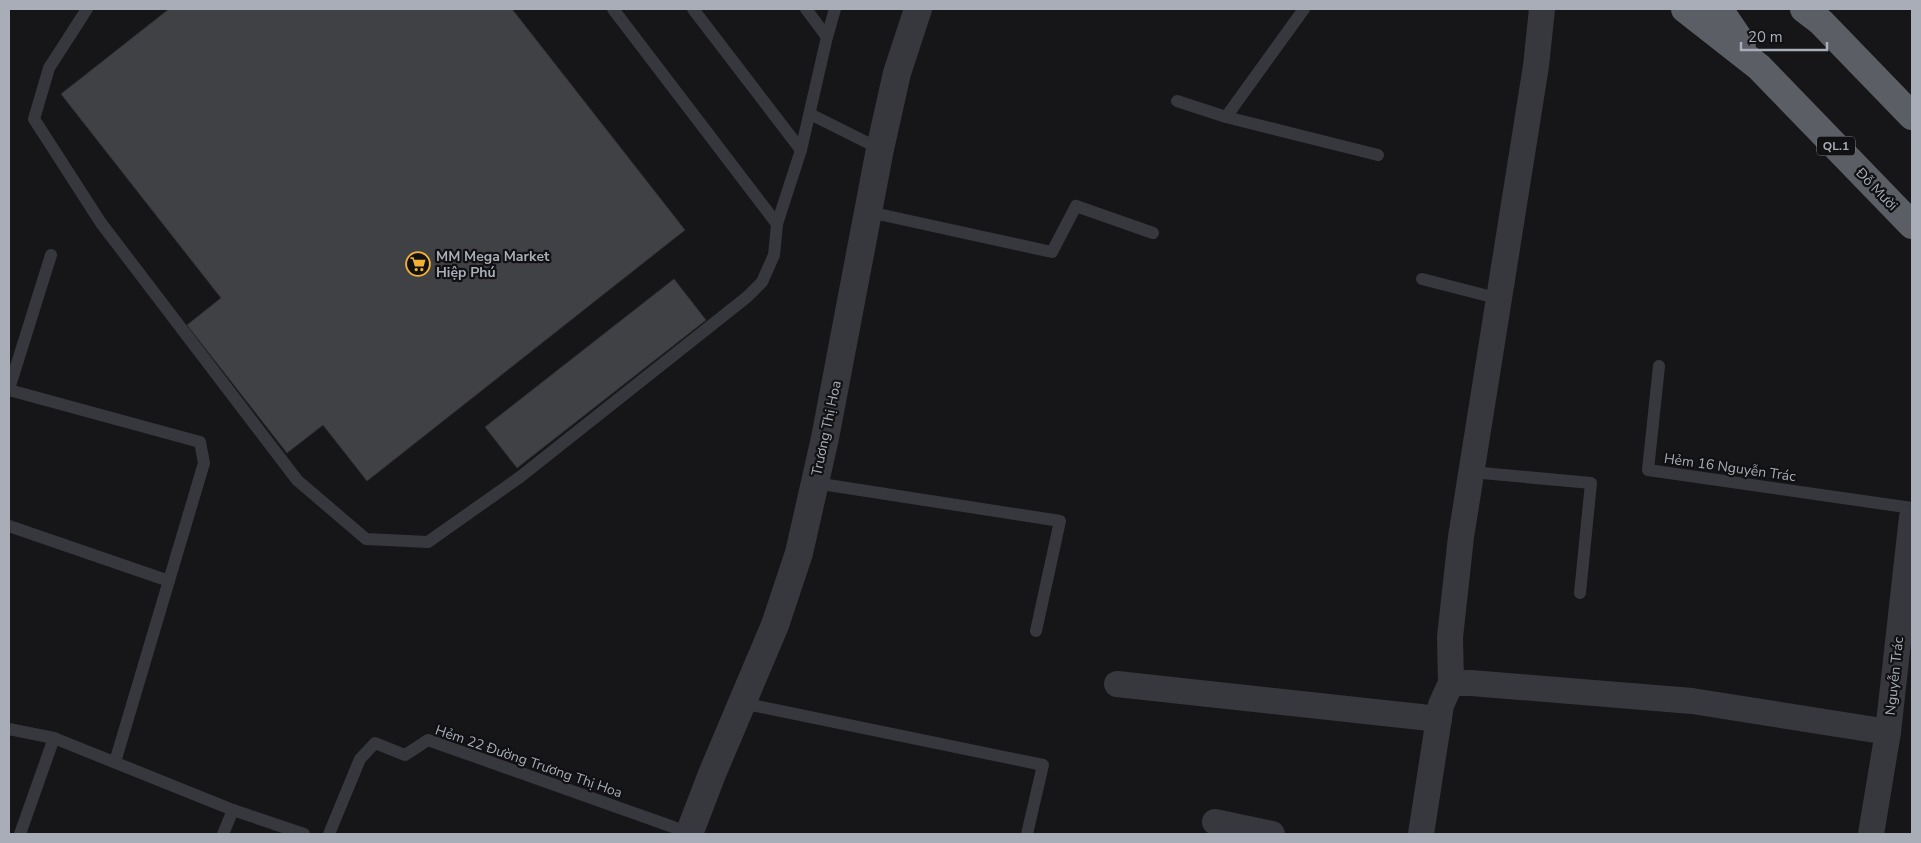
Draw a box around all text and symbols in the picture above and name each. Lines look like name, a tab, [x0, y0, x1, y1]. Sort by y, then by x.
scale bar	[1741, 20, 1827, 52]
text: 20 m	[1748, 27, 1783, 47]
road number: QL.1	[1817, 136, 1855, 156]
street label: Đỗ Mười	[1851, 163, 1902, 215]
place label: MM Mega Market Hiệp Phú	[436, 247, 550, 282]
supermarket icon: MM Mega Market Hiệp Phú	[405, 251, 431, 277]
street label: Trương Thị Hoa	[807, 379, 846, 477]
street label: Hẻm 16 Nguyễn Trác	[1663, 449, 1798, 486]
street label: Nguyễn Trác	[1881, 635, 1908, 716]
street label: Hẻm 22 Đường Trương Thị Hoa	[433, 720, 625, 802]

